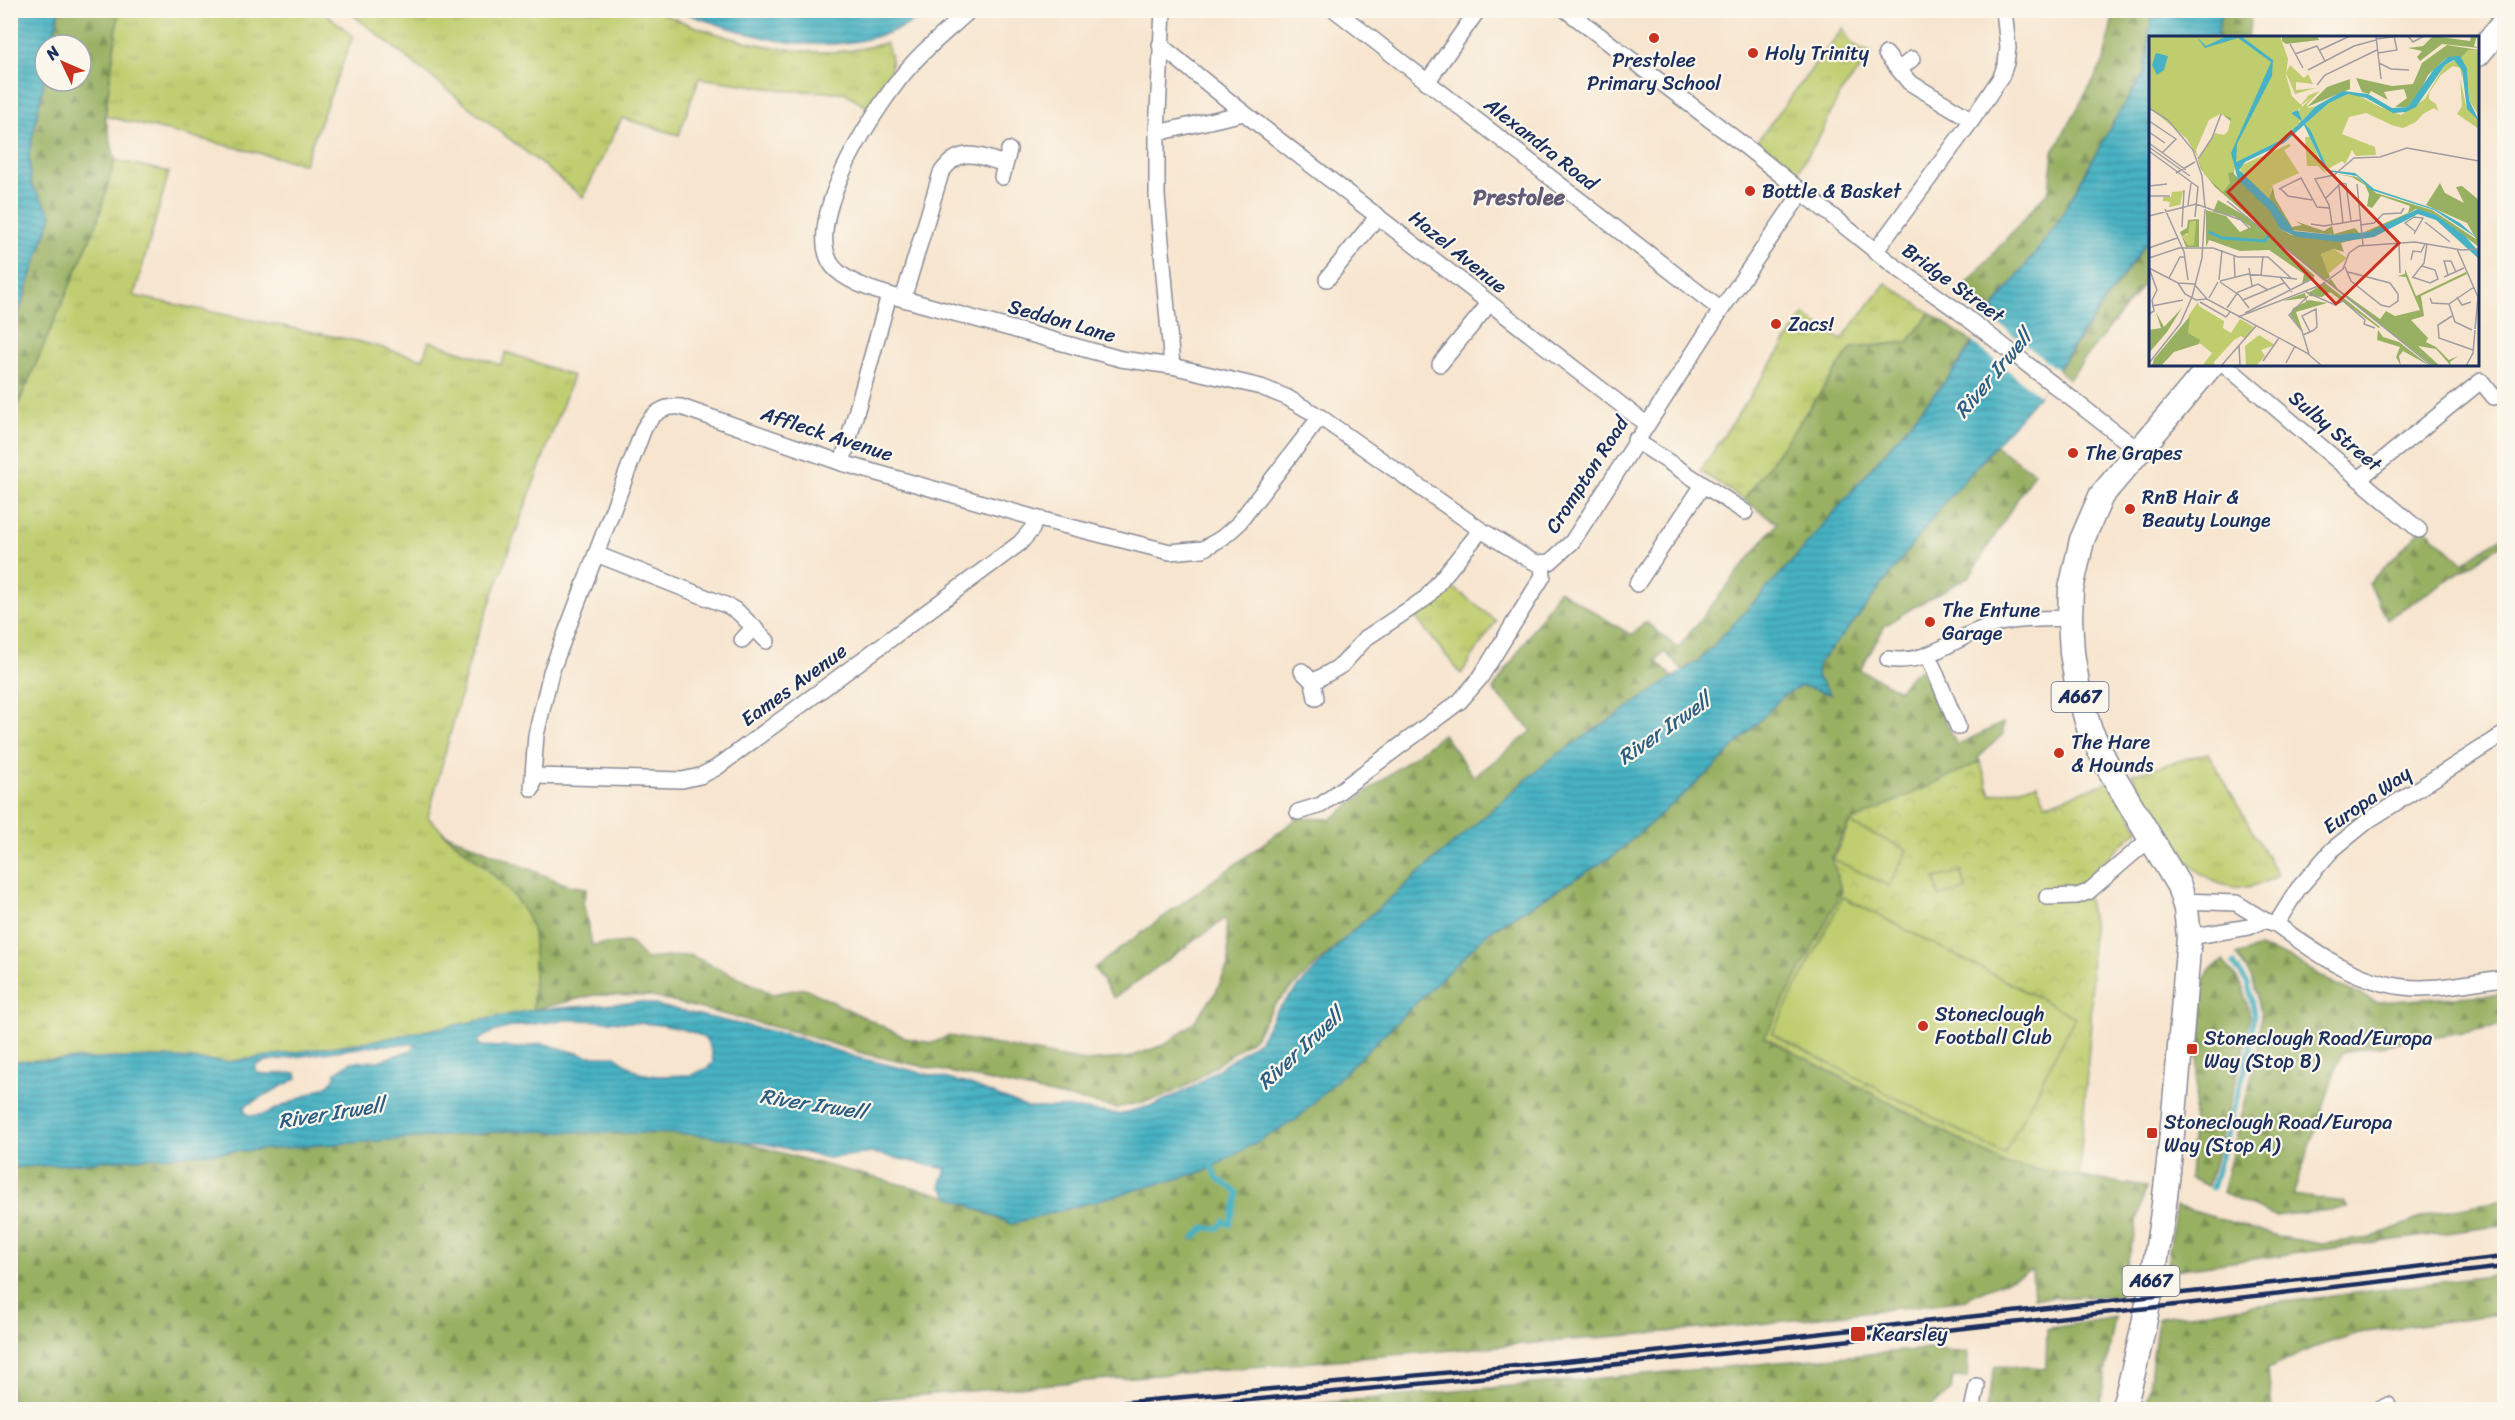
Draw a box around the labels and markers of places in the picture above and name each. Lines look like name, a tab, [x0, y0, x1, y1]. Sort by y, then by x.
marker: Prestolee Primary School	[1647, 31, 1661, 45]
place label: Holy Trinity	[1765, 36, 1870, 71]
place label: Prestolee Primary School	[1587, 43, 1722, 101]
marker: Holy Trinity	[1746, 46, 1760, 60]
place label: Bottle & Basket	[1762, 174, 1902, 209]
marker: Bottle & Basket	[1743, 184, 1757, 198]
place label: Zacs!	[1788, 307, 1835, 342]
marker: Zacs!	[1769, 317, 1783, 331]
place label: The Grapes	[2085, 436, 2183, 471]
marker: The Grapes	[2066, 446, 2080, 460]
place label: RnB Hair & Beauty Lounge	[2142, 480, 2271, 538]
marker: RnB Hair & Beauty Lounge	[2123, 502, 2137, 516]
place label: The Entune Garage	[1942, 593, 2041, 651]
marker: The Entune Garage	[1923, 615, 1937, 629]
place label: The Hare & Hounds	[2071, 725, 2154, 783]
marker: The Hare & Hounds	[2052, 746, 2066, 760]
place label: Stoneclough Football Club	[1935, 997, 2052, 1055]
marker: Stoneclough Football Club	[1916, 1019, 1930, 1033]
place label: Stoneclough Road/Europa Way (Stop B)	[2204, 1021, 2432, 1079]
marker: Stoneclough Road/Europa Way (Stop B)	[2185, 1042, 2199, 1056]
place label: Stoneclough Road/Europa Way (Stop A)	[2164, 1105, 2392, 1163]
marker: Stoneclough Road/Europa Way (Stop A)	[2145, 1126, 2159, 1140]
place label: Kearsley	[1872, 1317, 1948, 1352]
marker: Kearsley	[1849, 1325, 1867, 1343]

